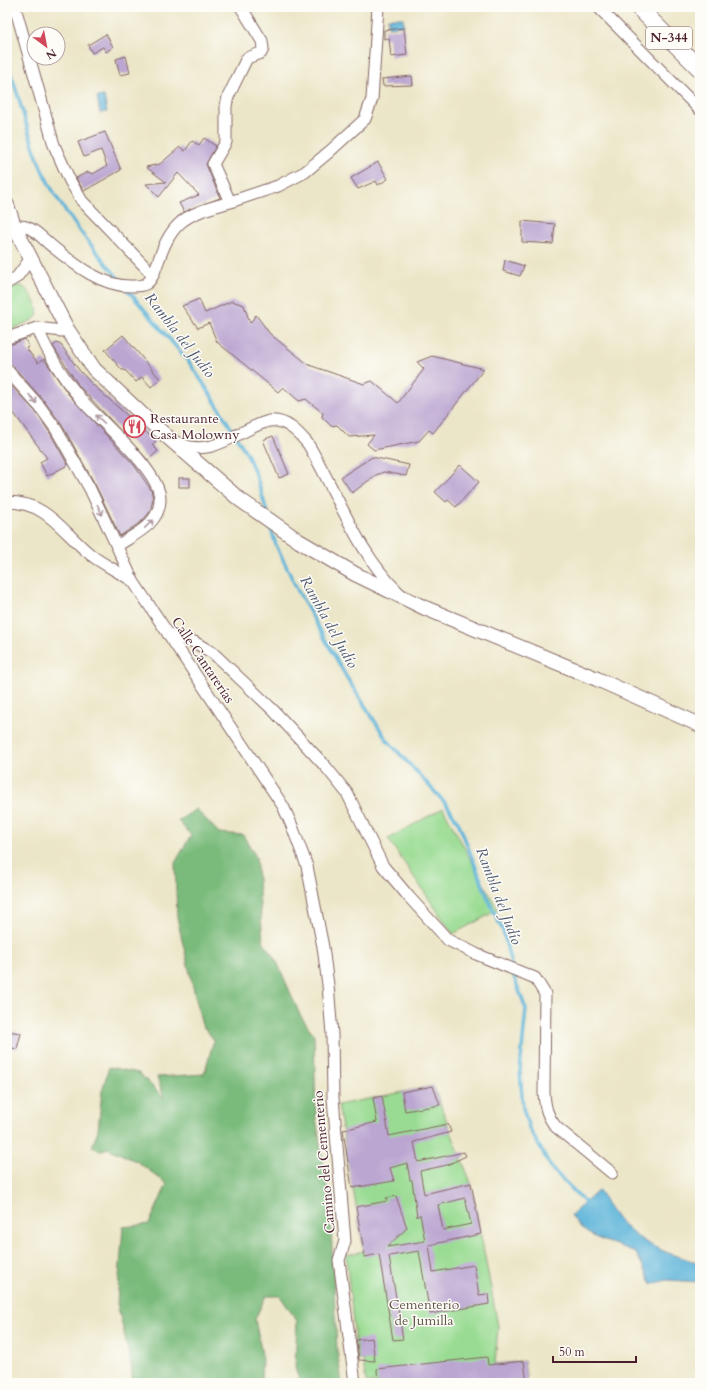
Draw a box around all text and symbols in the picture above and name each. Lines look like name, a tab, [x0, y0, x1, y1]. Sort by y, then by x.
north arrow	[26, 26, 66, 66]
road number: N-344	[646, 27, 692, 49]
text: N	[43, 45, 59, 63]
water label: Rambla del Judío	[140, 288, 220, 382]
one-way arrow	[29, 394, 38, 404]
place label: Restaurante Casa Molowny	[150, 409, 240, 444]
restaurant icon: Restaurante Casa Molowny	[121, 413, 147, 439]
one-way arrow	[95, 414, 105, 424]
one-way arrow	[97, 504, 104, 516]
one-way arrow	[144, 519, 154, 529]
water label: Rambla del Judío	[295, 572, 363, 672]
street label: Calle Cantarerías	[167, 613, 239, 707]
water label: Rambla del Judío	[471, 844, 527, 948]
street label: Camino del Cementerio	[308, 1089, 340, 1234]
park label: Cementerio de Jumilla	[389, 1295, 460, 1330]
scale bar	[553, 1338, 636, 1364]
text: 50 m	[559, 1344, 586, 1360]

